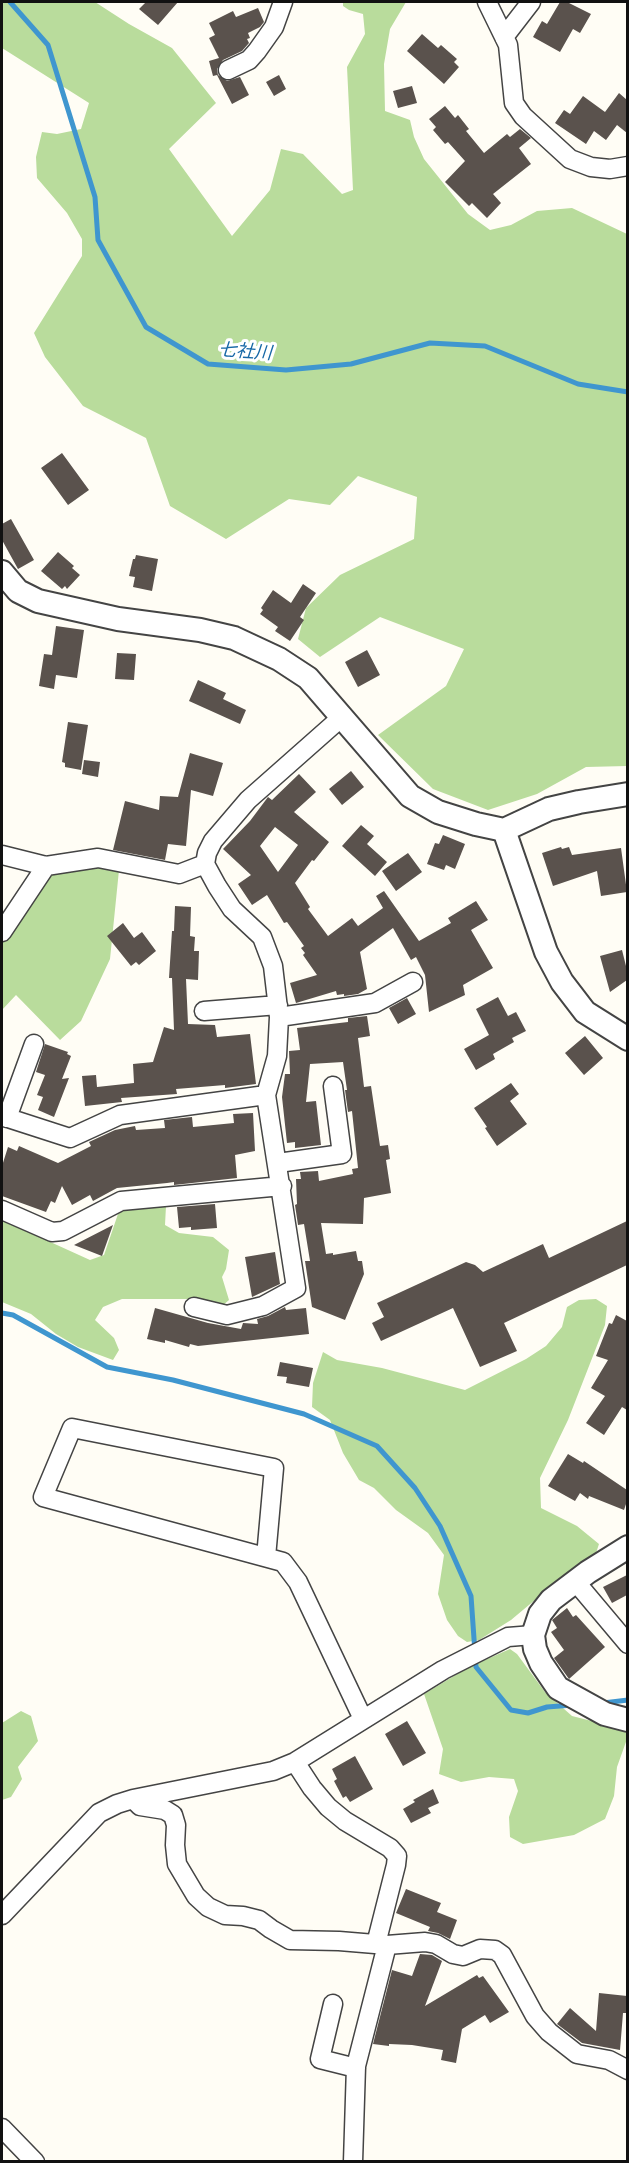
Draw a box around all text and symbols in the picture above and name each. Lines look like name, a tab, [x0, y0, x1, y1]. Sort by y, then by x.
water label: 七社川	[217, 339, 273, 365]

